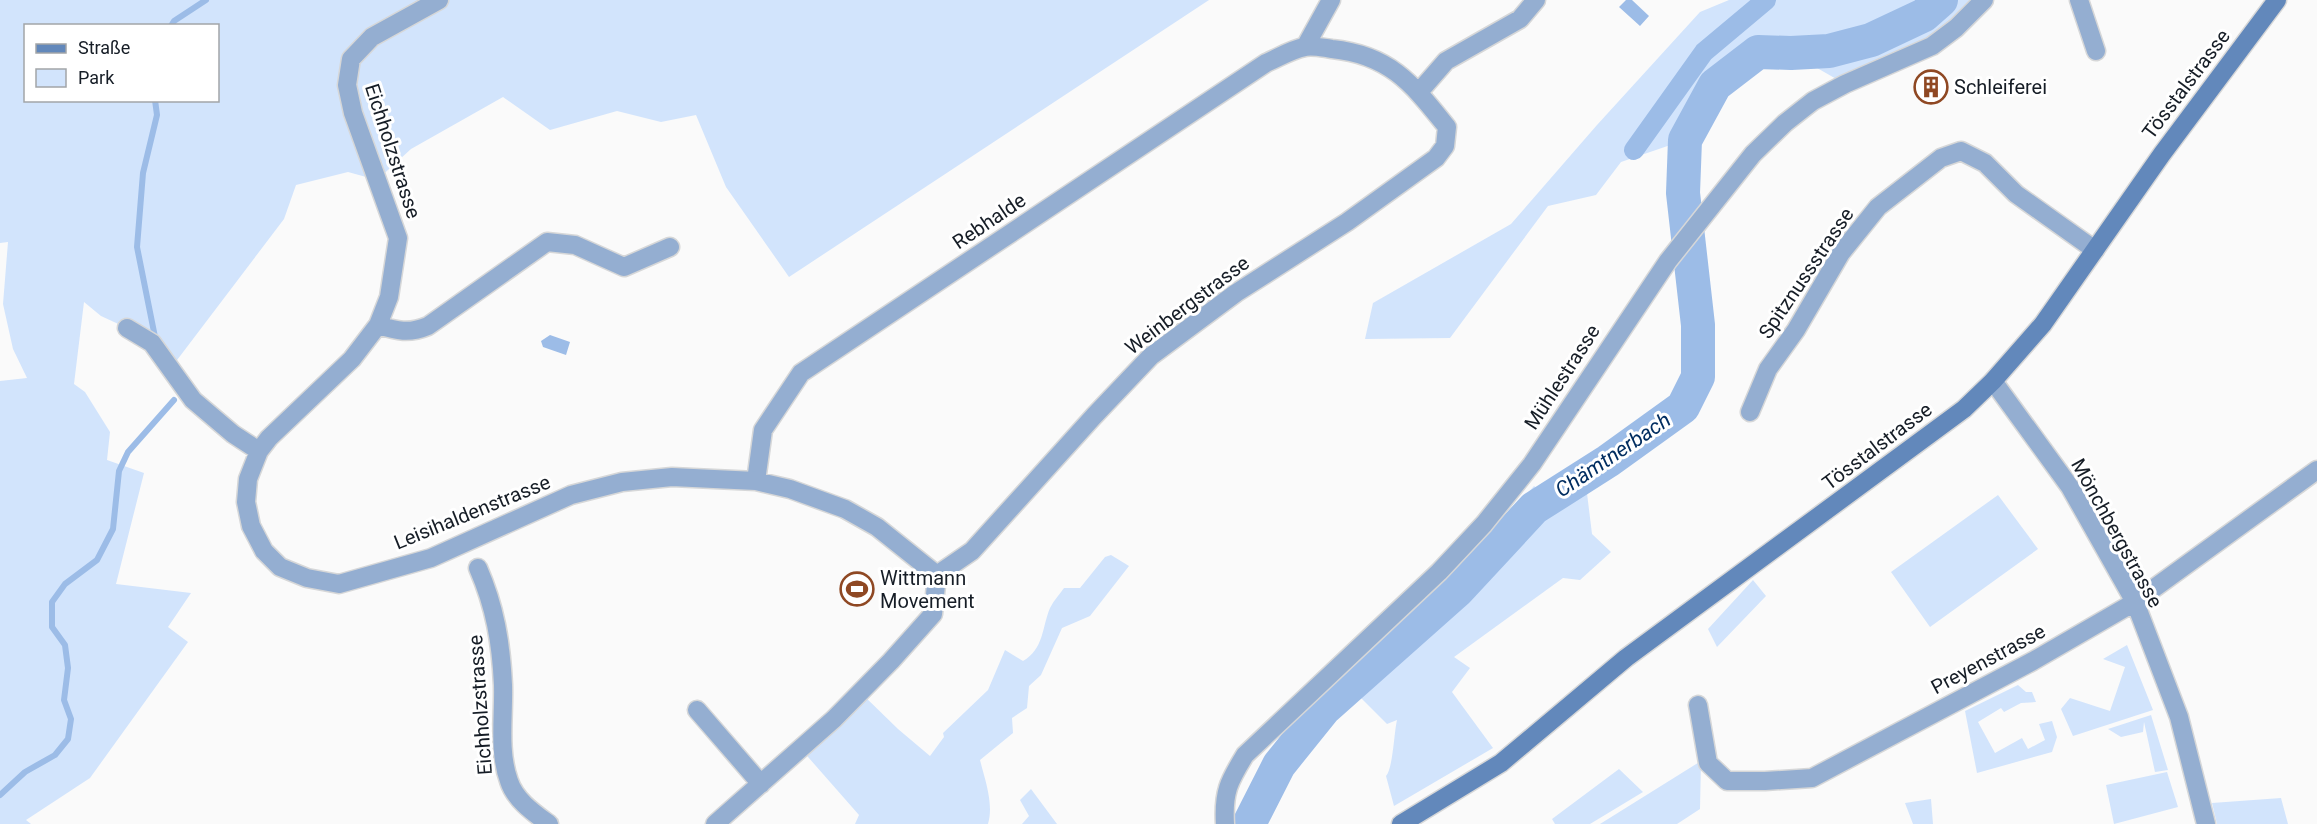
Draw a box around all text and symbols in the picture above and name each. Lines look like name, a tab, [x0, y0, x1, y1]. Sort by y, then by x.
legend	[24, 24, 219, 102]
street label: Tösstalstrasse	[2137, 25, 2235, 143]
text: Straße	[78, 37, 130, 58]
text: Park	[78, 67, 115, 88]
building icon: Schleiferei	[1913, 69, 1949, 105]
place label: Schleiferei	[1954, 75, 2047, 99]
street label: Eichholzstrasse	[360, 81, 426, 221]
street label: Rebhalde	[948, 188, 1030, 254]
street label: Spitznussstrasse	[1753, 203, 1859, 343]
street label: Weinbergstrasse	[1120, 251, 1254, 359]
street label: Mühlestrasse	[1519, 320, 1605, 434]
street label: Tösstalstrasse	[1818, 397, 1936, 495]
water label: Chämtnerbach	[1551, 408, 1675, 502]
street label: Mönchbergstrasse	[2066, 454, 2168, 612]
street label: Leisihaldenstrasse	[390, 470, 554, 554]
place label: Wittmann Movement	[880, 566, 975, 613]
sports icon: Wittmann Movement	[839, 571, 875, 607]
street label: Preyenstrasse	[1927, 619, 2049, 699]
street label: Eichholzstrasse	[463, 634, 497, 776]

